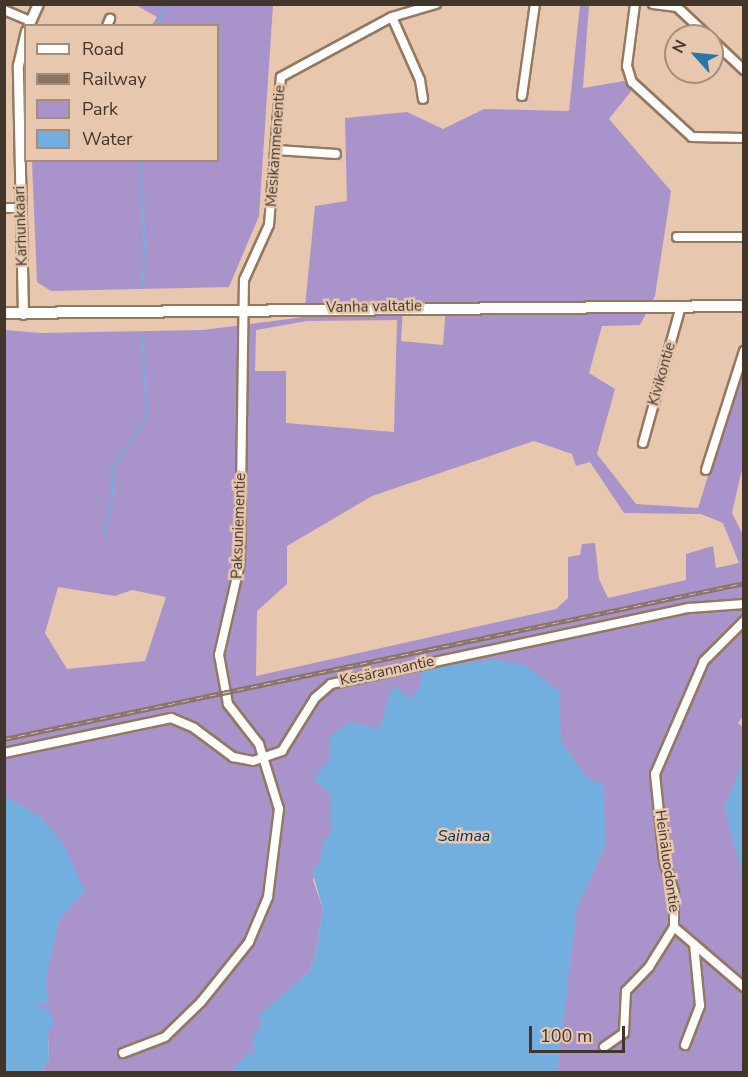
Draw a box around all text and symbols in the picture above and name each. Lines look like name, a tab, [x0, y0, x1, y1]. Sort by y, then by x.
legend	[24, 24, 219, 162]
north arrow	[664, 24, 724, 84]
text: N	[667, 36, 692, 57]
text: Road	[82, 37, 124, 61]
text: Railway	[82, 67, 147, 91]
street label: Mesikämmenentie	[263, 84, 289, 208]
text: Park	[82, 97, 118, 121]
text: Water	[82, 127, 133, 151]
street label: Karhunkaari	[11, 186, 31, 266]
street label: Vanha valtatie	[326, 297, 422, 317]
street label: Kivikontie	[644, 340, 680, 408]
street label: Paksuniementie	[228, 473, 250, 579]
street label: Kesärannantie	[338, 652, 436, 690]
street label: Heinäluodontie	[651, 809, 683, 913]
water label: Saimaa	[438, 826, 490, 846]
scale bar	[532, 1014, 628, 1052]
text: 100 m	[540, 1024, 592, 1048]

